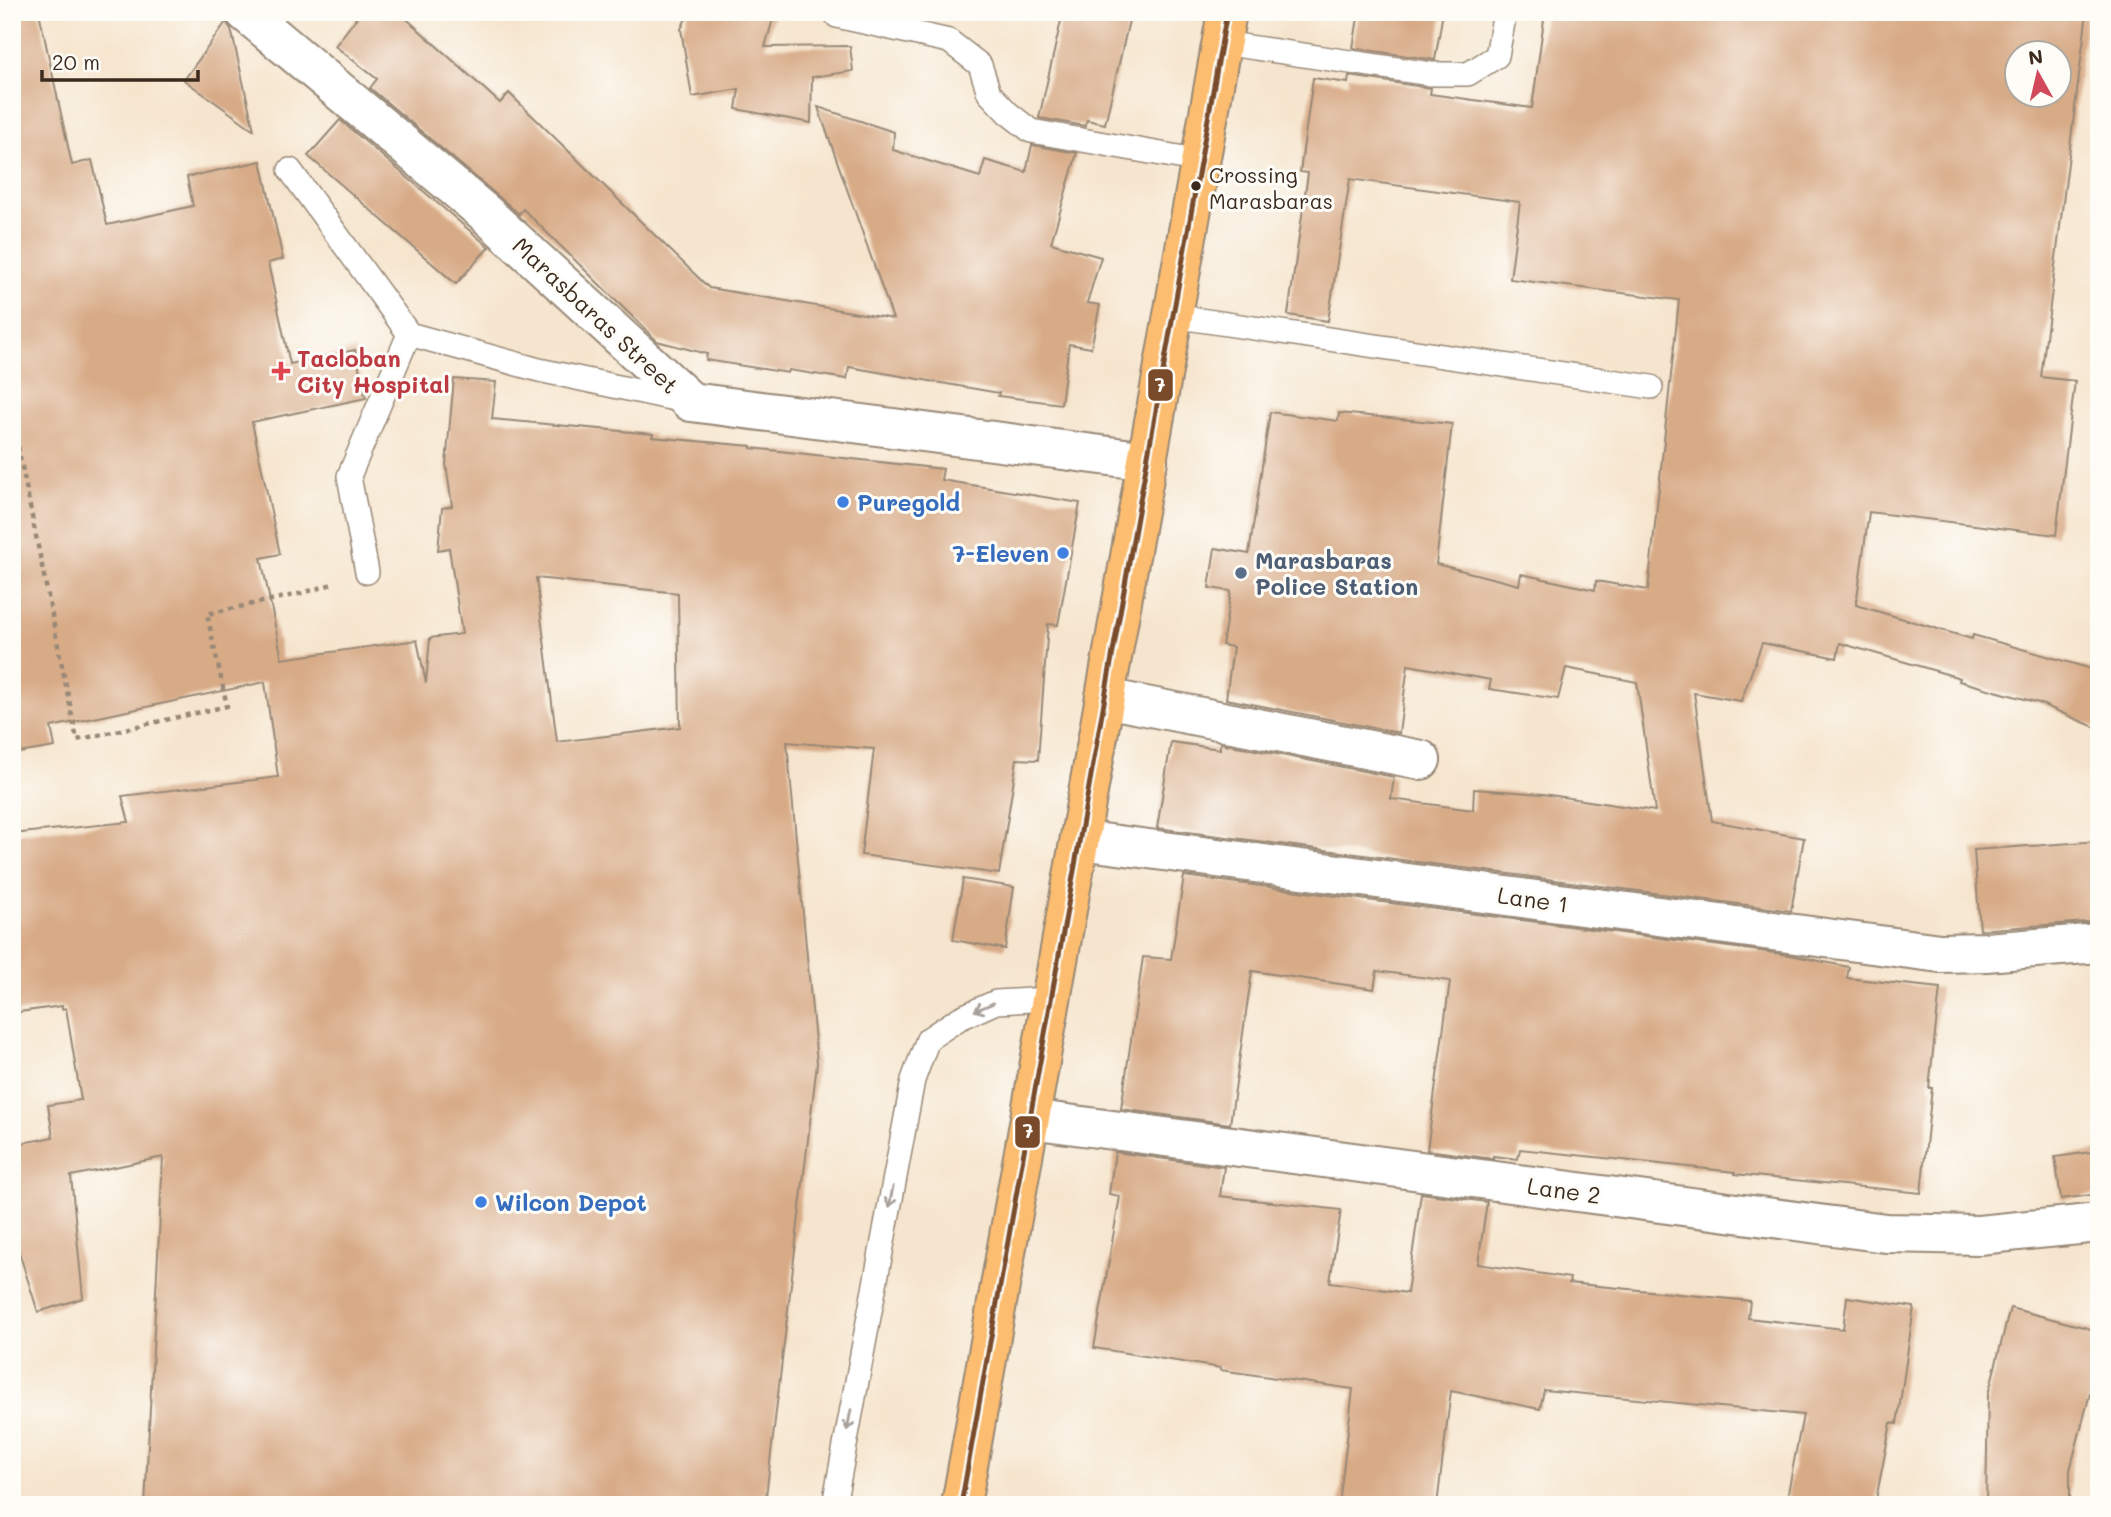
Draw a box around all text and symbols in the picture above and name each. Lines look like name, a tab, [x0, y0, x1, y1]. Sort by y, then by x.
scale bar	[42, 38, 198, 82]
north arrow	[2002, 38, 2072, 108]
text: N	[2027, 43, 2044, 70]
text: 20 m	[52, 48, 100, 75]
place label: Crossing Marasbaras	[1209, 161, 1333, 214]
marker: Crossing Marasbaras	[1189, 179, 1203, 193]
street label: Marasbaras Street	[507, 230, 685, 400]
place label: Tacloban City Hospital	[297, 343, 450, 399]
marker: Tacloban City Hospital	[271, 361, 291, 381]
line badge: 7	[1147, 368, 1174, 402]
text: 7	[1155, 372, 1166, 397]
place label: Puregold	[857, 487, 960, 517]
marker: Puregold	[835, 494, 851, 510]
place label: 7-Eleven	[952, 538, 1049, 568]
marker: 7-Eleven	[1055, 545, 1071, 561]
place label: Marasbaras Police Station	[1255, 545, 1418, 601]
marker: Marasbaras Police Station	[1233, 565, 1249, 581]
street label: Lane 1	[1496, 879, 1570, 919]
one-way arrow	[974, 1001, 996, 1014]
line badge: 7	[1014, 1115, 1041, 1149]
text: 7	[1023, 1118, 1034, 1143]
street label: Lane 2	[1525, 1170, 1603, 1210]
one-way arrow	[884, 1185, 898, 1208]
place label: Wilcon Depot	[495, 1187, 647, 1217]
marker: Wilcon Depot	[473, 1194, 489, 1210]
one-way arrow	[842, 1408, 856, 1431]

